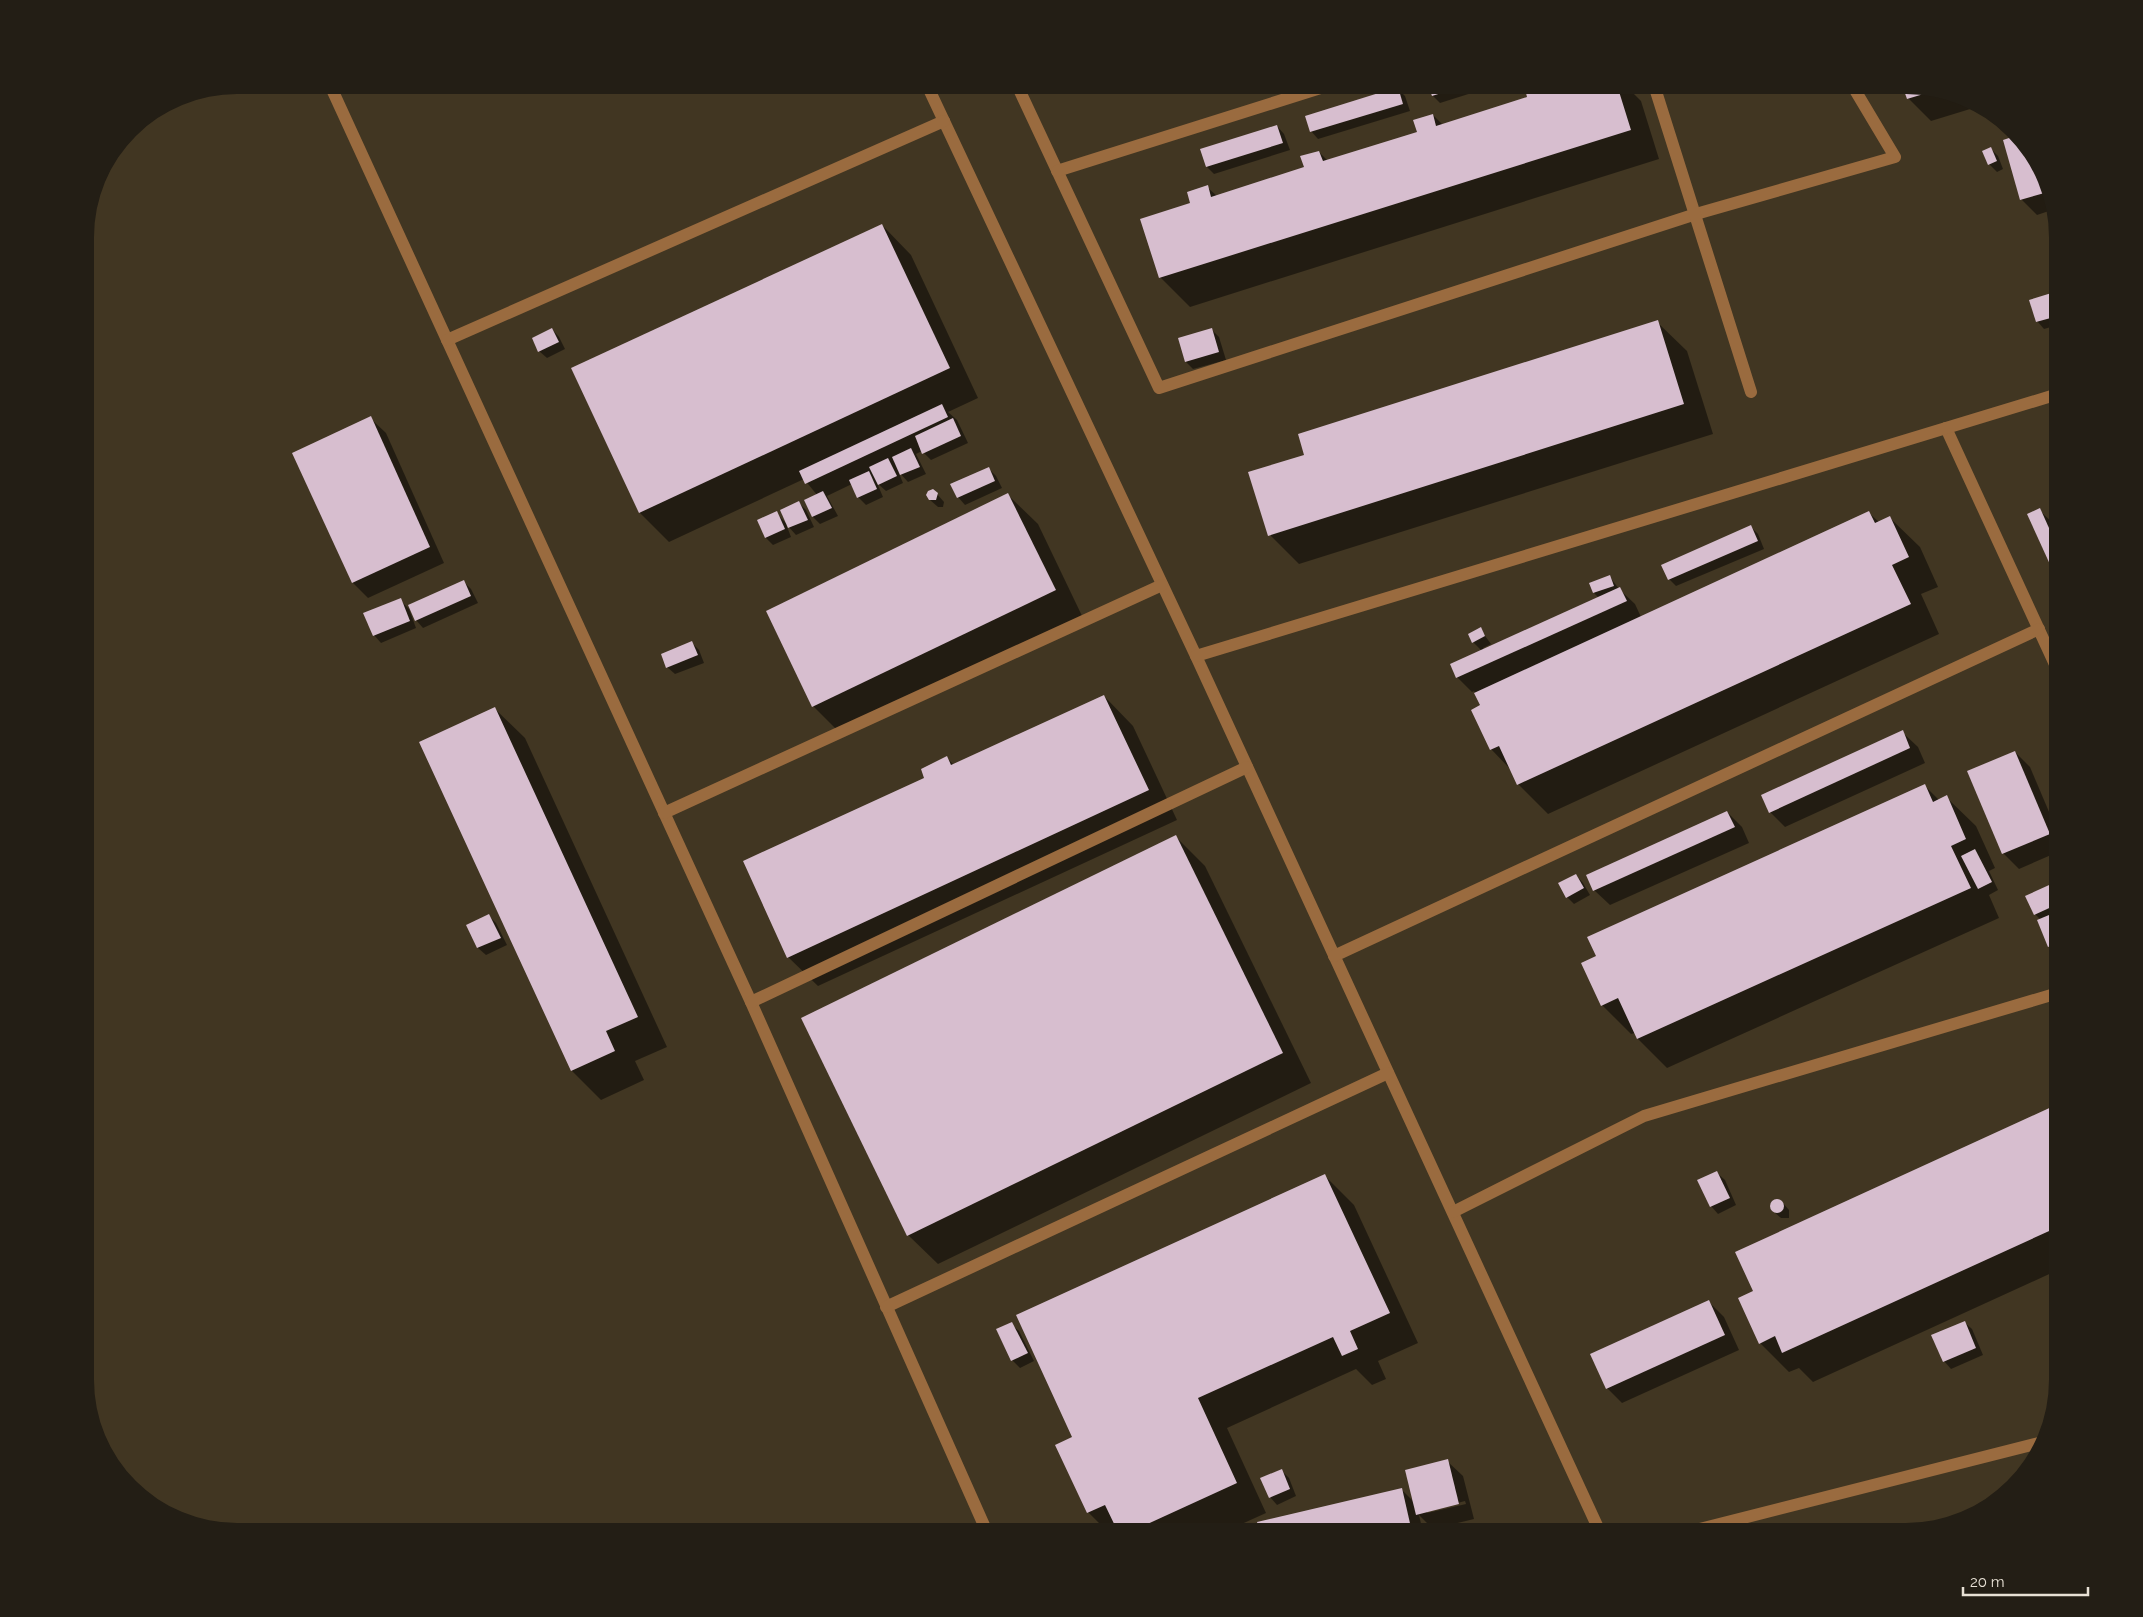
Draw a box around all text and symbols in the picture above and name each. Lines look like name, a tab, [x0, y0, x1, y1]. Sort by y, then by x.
scale bar	[1963, 1564, 2088, 1596]
text: 20 m	[1970, 1573, 2005, 1591]

